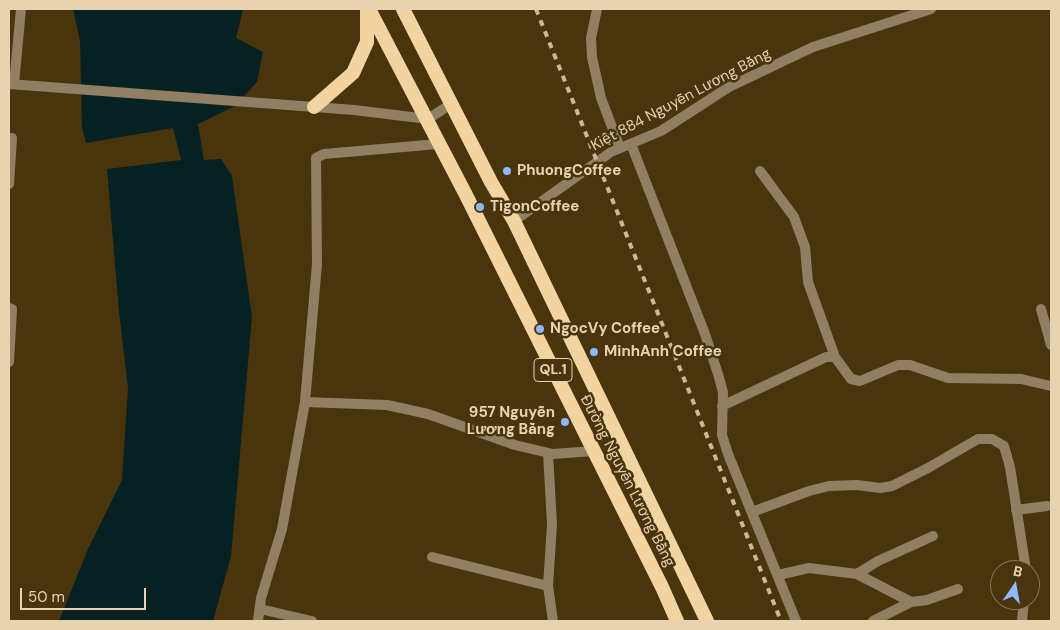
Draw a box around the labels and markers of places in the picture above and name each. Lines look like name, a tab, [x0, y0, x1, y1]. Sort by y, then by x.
place label: PhuongCoffee	[517, 162, 621, 180]
marker: PhuongCoffee	[501, 165, 513, 177]
place label: TigonCoffee	[490, 198, 579, 216]
marker: TigonCoffee	[474, 201, 486, 213]
place label: NgocVy Coffee	[550, 320, 660, 338]
marker: NgocVy Coffee	[534, 323, 546, 335]
place label: MinhAnh Coffee	[604, 343, 722, 361]
marker: MinhAnh Coffee	[588, 346, 600, 358]
place label: 957 Nguyễn Lương Bằng	[467, 404, 555, 439]
marker: 957 Nguyễn Lương Bằng	[559, 416, 571, 428]

